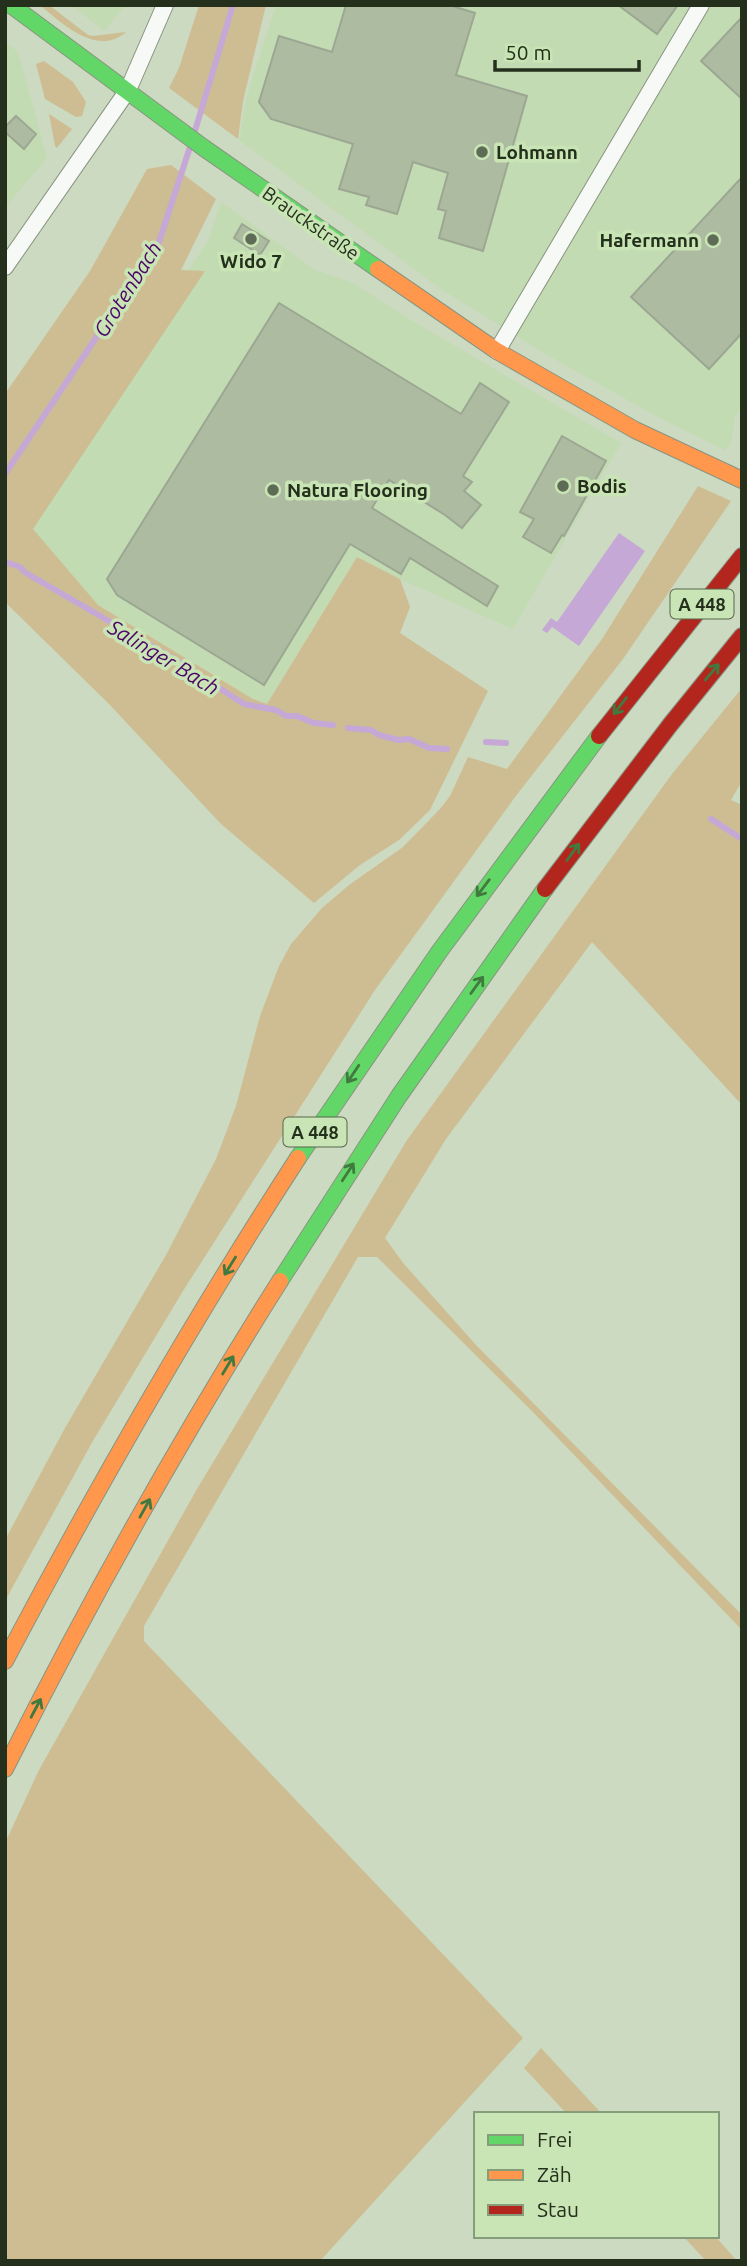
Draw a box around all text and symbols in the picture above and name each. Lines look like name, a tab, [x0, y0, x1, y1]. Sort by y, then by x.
scale bar	[495, 28, 638, 72]
text: 50 m	[505, 40, 552, 64]
place label: Lohmann	[496, 141, 578, 163]
marker: Lohmann	[474, 144, 490, 160]
street label: Brauckstraße	[258, 182, 364, 264]
place label: Hafermann	[600, 229, 699, 251]
marker: Wido 7	[243, 231, 259, 247]
marker: Hafermann	[705, 232, 721, 248]
water label: Grotenbach	[88, 237, 166, 341]
place label: Wido 7	[220, 250, 282, 272]
place label: Bodis	[577, 475, 627, 497]
marker: Bodis	[555, 478, 571, 494]
place label: Natura Flooring	[287, 479, 428, 501]
marker: Natura Flooring	[265, 482, 281, 498]
road number: A 448	[670, 590, 734, 618]
water label: Salinger Bach	[103, 614, 224, 700]
one-way arrow	[704, 663, 720, 681]
one-way arrow	[612, 696, 627, 715]
one-way arrow	[566, 843, 580, 862]
one-way arrow	[476, 878, 490, 897]
one-way arrow	[470, 976, 484, 995]
one-way arrow	[346, 1064, 360, 1083]
road number: A 448	[284, 1118, 346, 1147]
one-way arrow	[341, 1162, 355, 1182]
one-way arrow	[222, 1255, 236, 1275]
one-way arrow	[222, 1356, 236, 1376]
one-way arrow	[139, 1498, 152, 1519]
one-way arrow	[30, 1698, 43, 1719]
legend	[474, 2112, 719, 2238]
text: Frei	[537, 2127, 572, 2151]
text: Zäh	[537, 2162, 572, 2186]
text: Stau	[537, 2197, 579, 2221]

